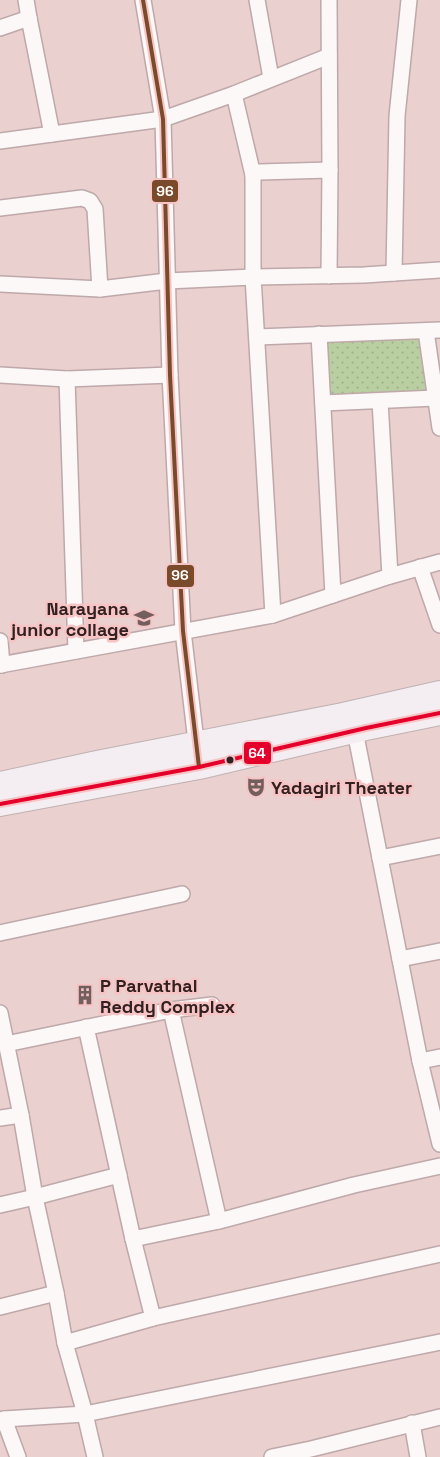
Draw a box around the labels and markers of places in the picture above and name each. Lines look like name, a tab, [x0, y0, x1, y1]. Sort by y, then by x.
place label: Narayana junior collage	[10, 597, 130, 641]
school or university icon: Narayana junior collage	[133, 607, 155, 629]
unlabelled marker	[225, 755, 235, 765]
theatre icon: Yadagiri Theater	[245, 776, 267, 798]
place label: Yadagiri Theater	[271, 776, 412, 799]
place label: P Parvathal Reddy Complex	[100, 974, 235, 1018]
building icon: P Parvathal Reddy Complex	[74, 984, 96, 1006]

